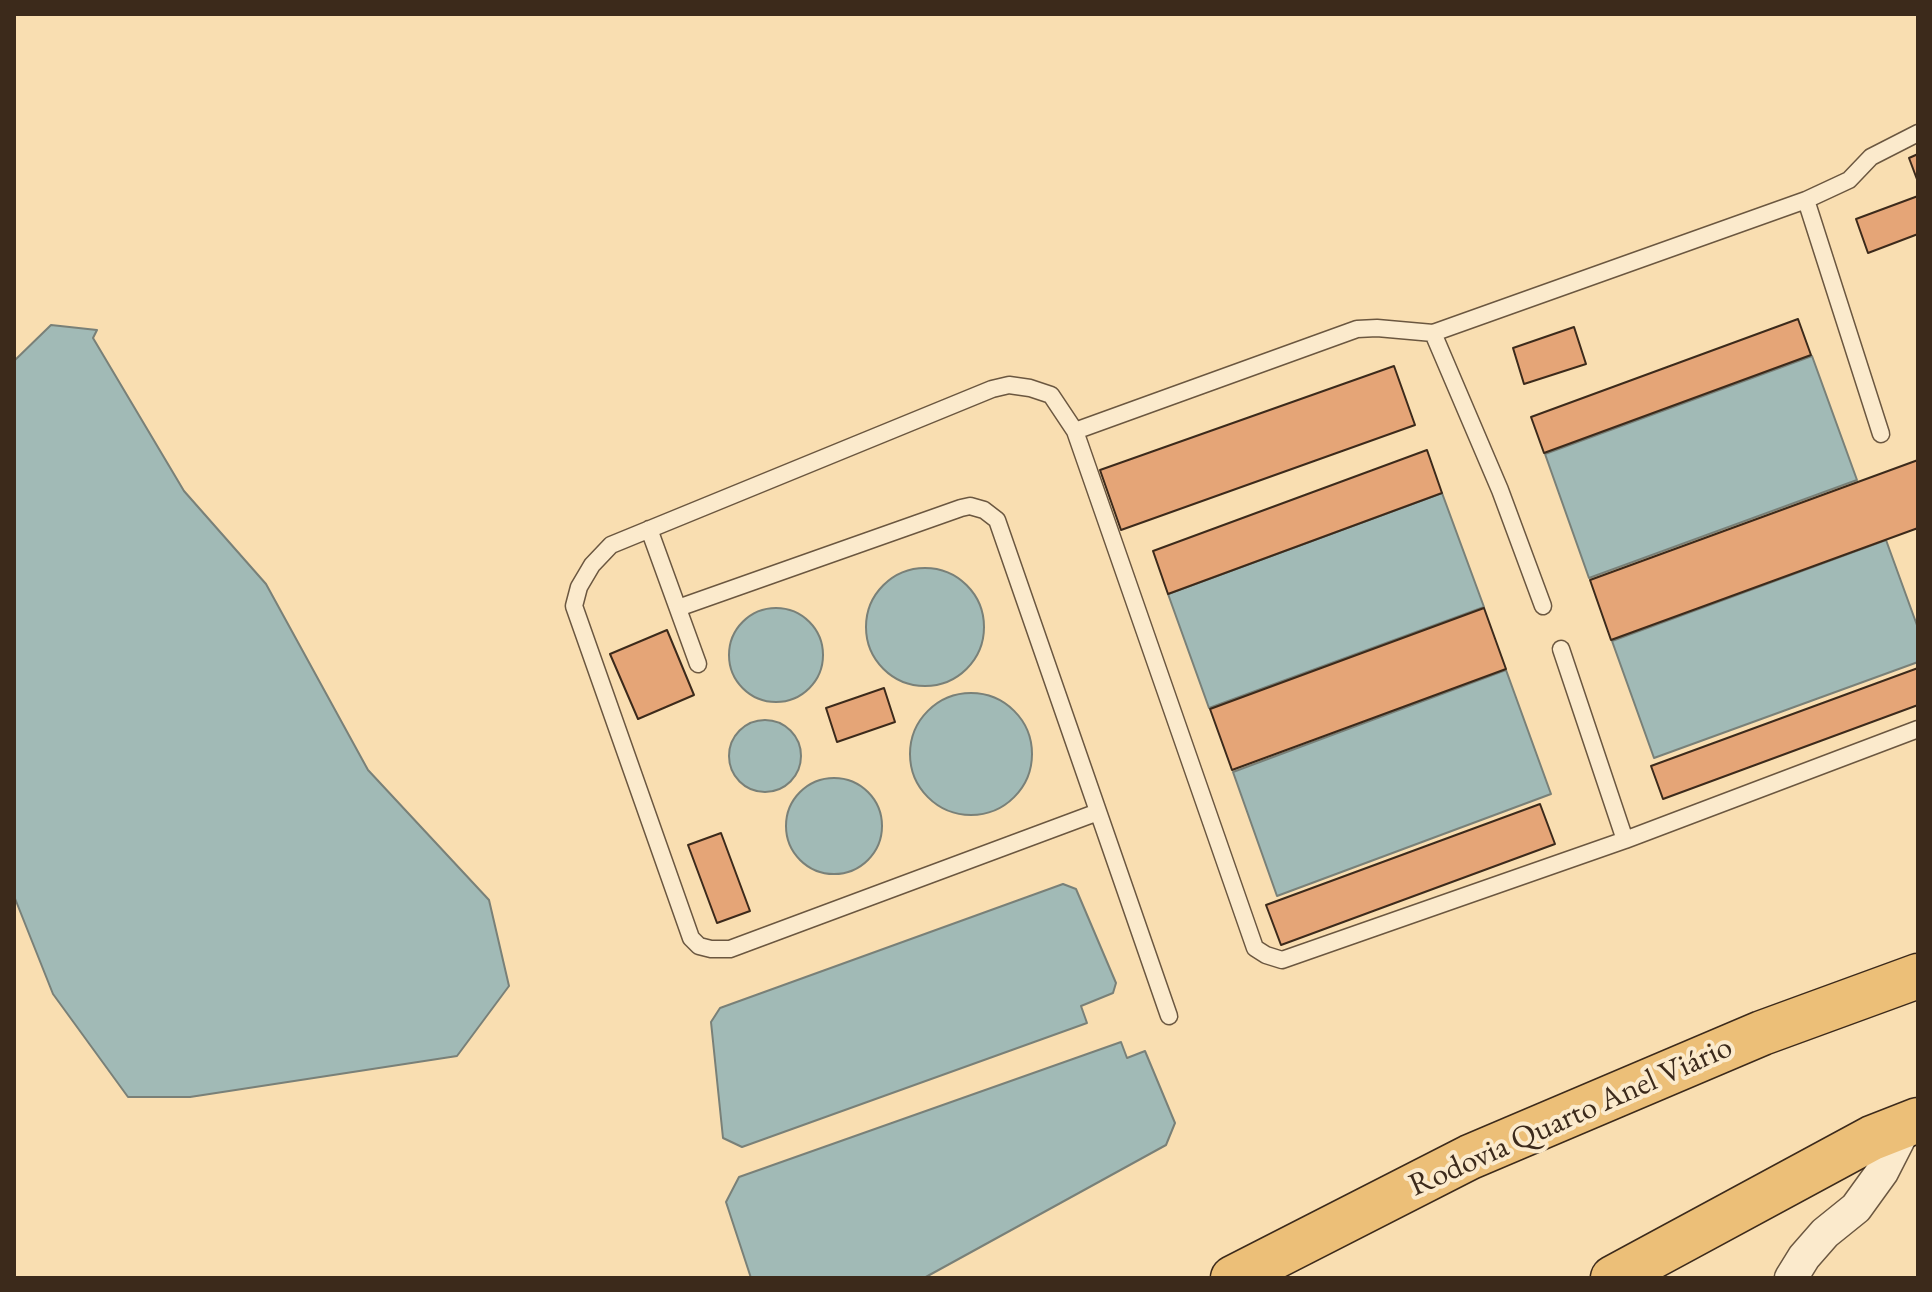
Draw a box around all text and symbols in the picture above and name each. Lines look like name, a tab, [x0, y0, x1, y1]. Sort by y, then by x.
street label: Rodovia Quarto Anel Viário	[1403, 1028, 1739, 1206]

